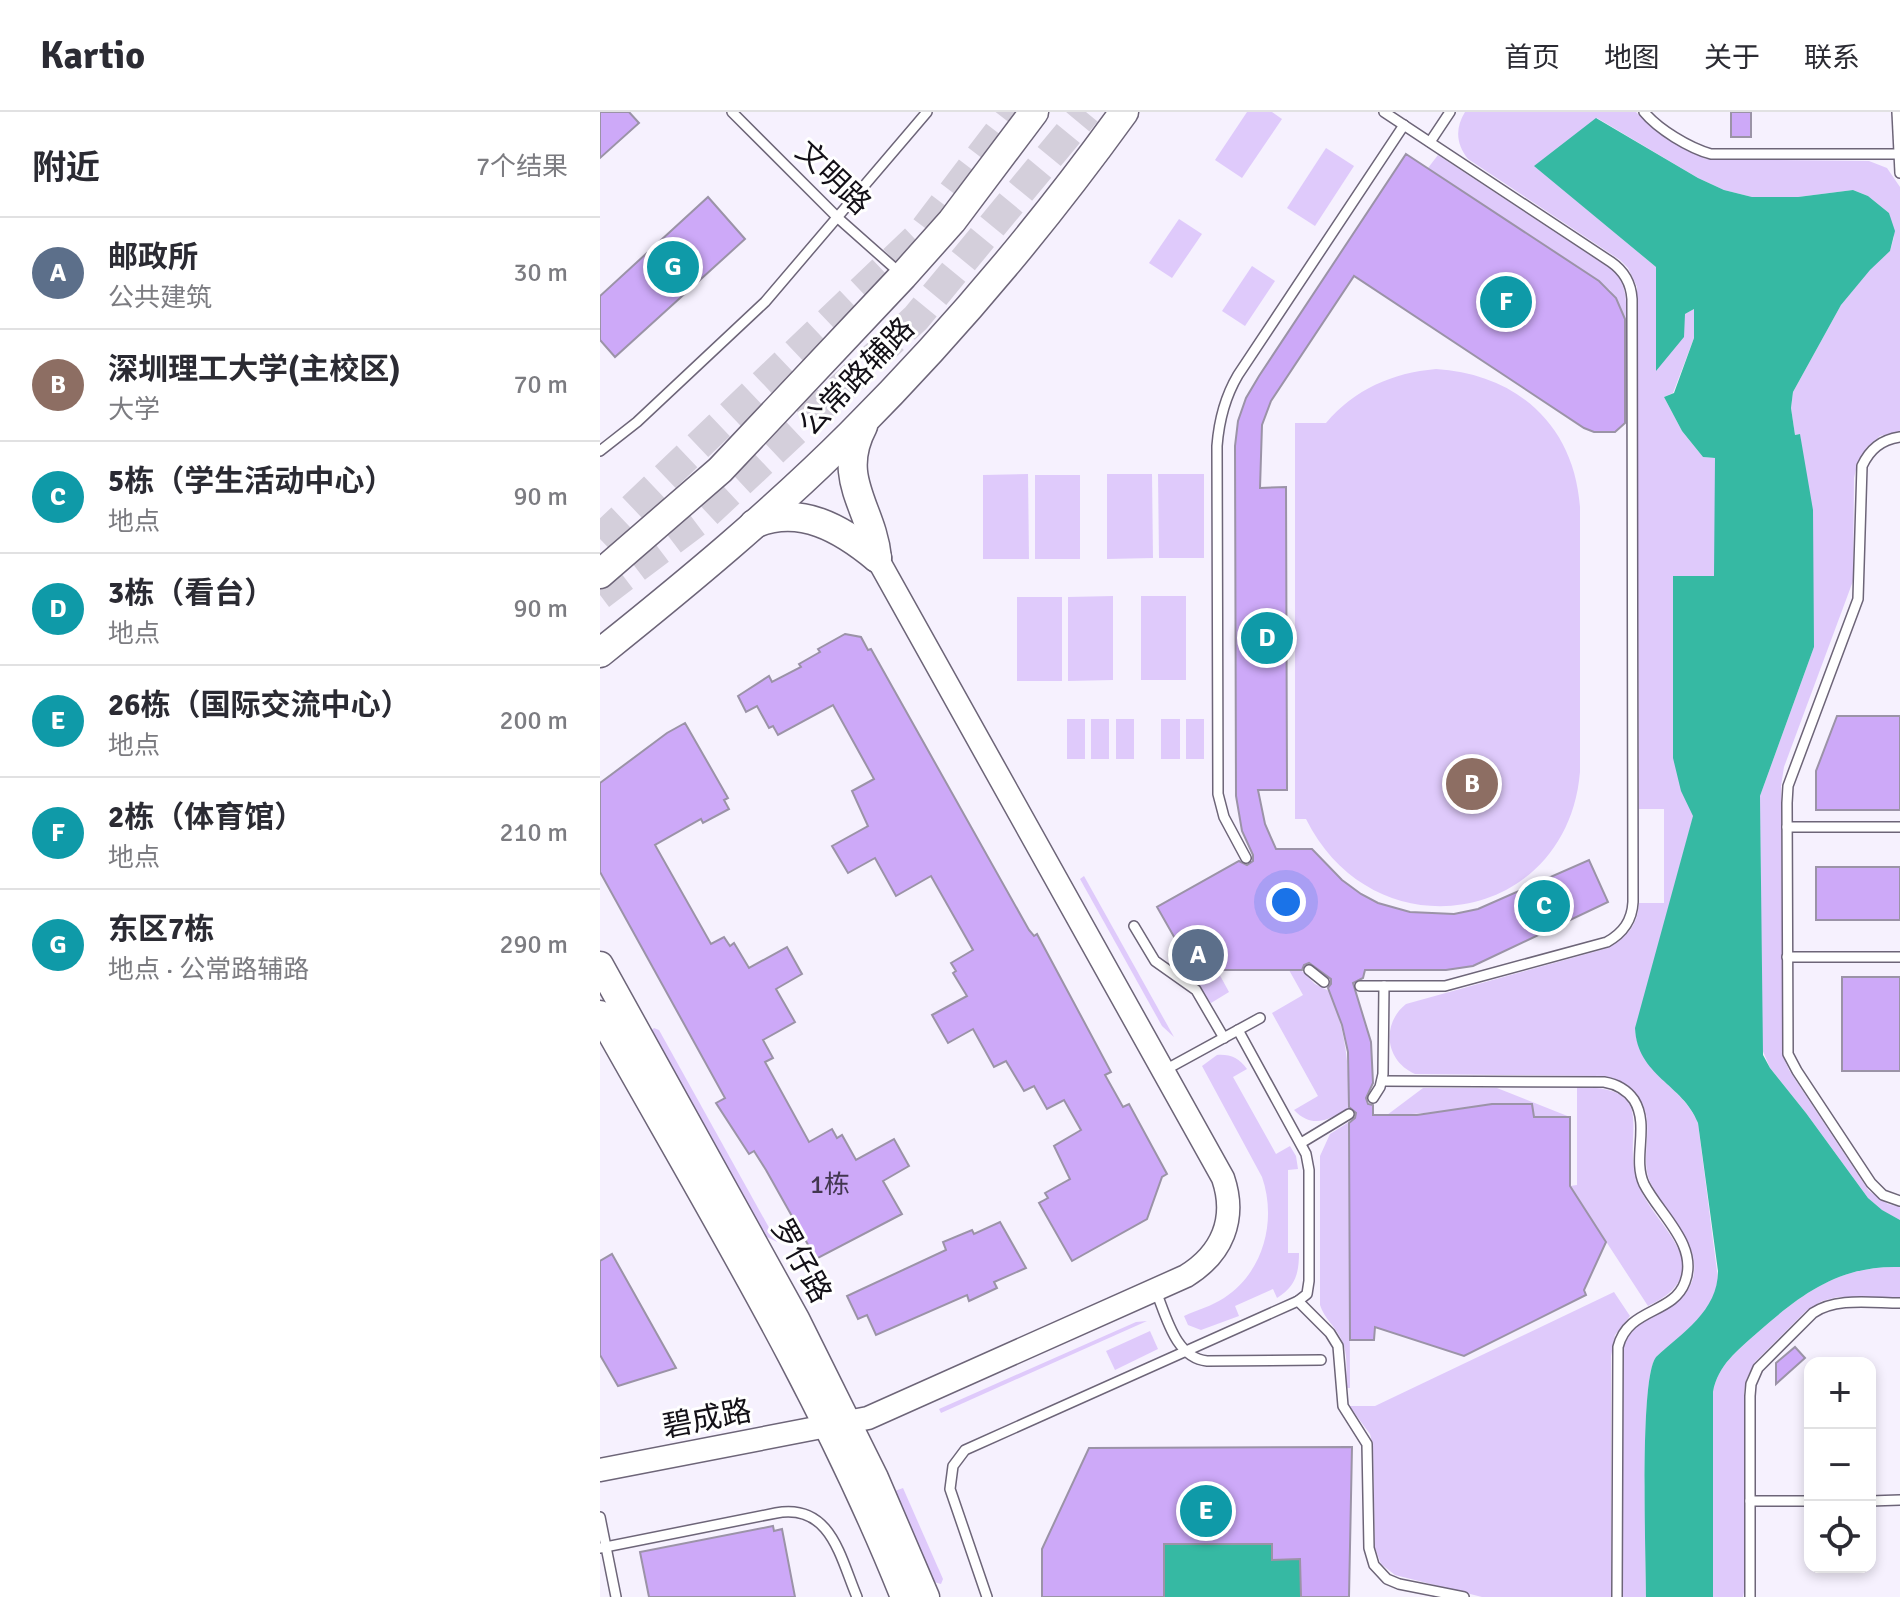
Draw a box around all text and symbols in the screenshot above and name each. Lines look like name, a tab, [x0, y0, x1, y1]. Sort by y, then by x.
text: Kartio	[40, 32, 145, 79]
text: 首页	[1504, 41, 1560, 75]
text: 地图	[1604, 41, 1660, 75]
text: 关于	[1704, 41, 1760, 75]
text: 联系	[1804, 41, 1860, 75]
street label: 文明路	[788, 133, 878, 223]
text: 附近	[32, 147, 100, 189]
text: 7个结果	[476, 151, 568, 183]
pin: G	[647, 237, 699, 297]
text: 邮政所	[108, 239, 198, 276]
text: A	[50, 257, 66, 289]
text: 30 m	[513, 257, 568, 289]
pin: F	[1480, 272, 1532, 332]
text: 公共建筑	[108, 282, 212, 314]
street label: 公常路辅路	[792, 310, 922, 444]
text: 深圳理工大学(主校区)	[108, 351, 401, 388]
text: B	[50, 369, 66, 401]
text: 70 m	[513, 369, 568, 401]
text: 大学	[108, 394, 160, 426]
text: 5栋（学生活动中心）	[108, 463, 394, 500]
text: C	[50, 481, 66, 513]
text: 90 m	[513, 481, 568, 513]
text: 地点	[108, 506, 160, 538]
text: 3栋（看台）	[108, 575, 274, 612]
text: D	[49, 593, 67, 625]
text: 90 m	[513, 593, 568, 625]
pin: D	[1241, 608, 1293, 668]
text: 地点	[108, 618, 160, 650]
text: 26栋（国际交流中心）	[108, 687, 410, 724]
text: E	[51, 705, 65, 737]
text: 200 m	[499, 705, 568, 737]
text: 地点	[108, 730, 160, 762]
pin: B	[1446, 754, 1498, 814]
text: 2栋（体育馆）	[108, 799, 304, 836]
text: F	[51, 817, 65, 849]
text: 210 m	[499, 817, 568, 849]
text: 地点	[108, 842, 160, 874]
pin: C	[1518, 876, 1570, 936]
your location	[1266, 882, 1306, 922]
text: 东区7栋	[108, 911, 214, 948]
pin: A	[1172, 925, 1224, 985]
text: G	[49, 929, 67, 961]
text: 290 m	[499, 929, 568, 961]
text: 地点 · 公常路辅路	[108, 954, 309, 986]
house number: 1栋	[810, 1169, 850, 1201]
street label: 罗仔路	[763, 1213, 839, 1309]
map controls	[1804, 1357, 1876, 1573]
button: +	[1804, 1357, 1876, 1429]
street label: 碧成路	[659, 1392, 755, 1446]
button: −	[1804, 1429, 1876, 1501]
pin: E	[1180, 1481, 1232, 1541]
button: locate	[1804, 1501, 1876, 1573]

